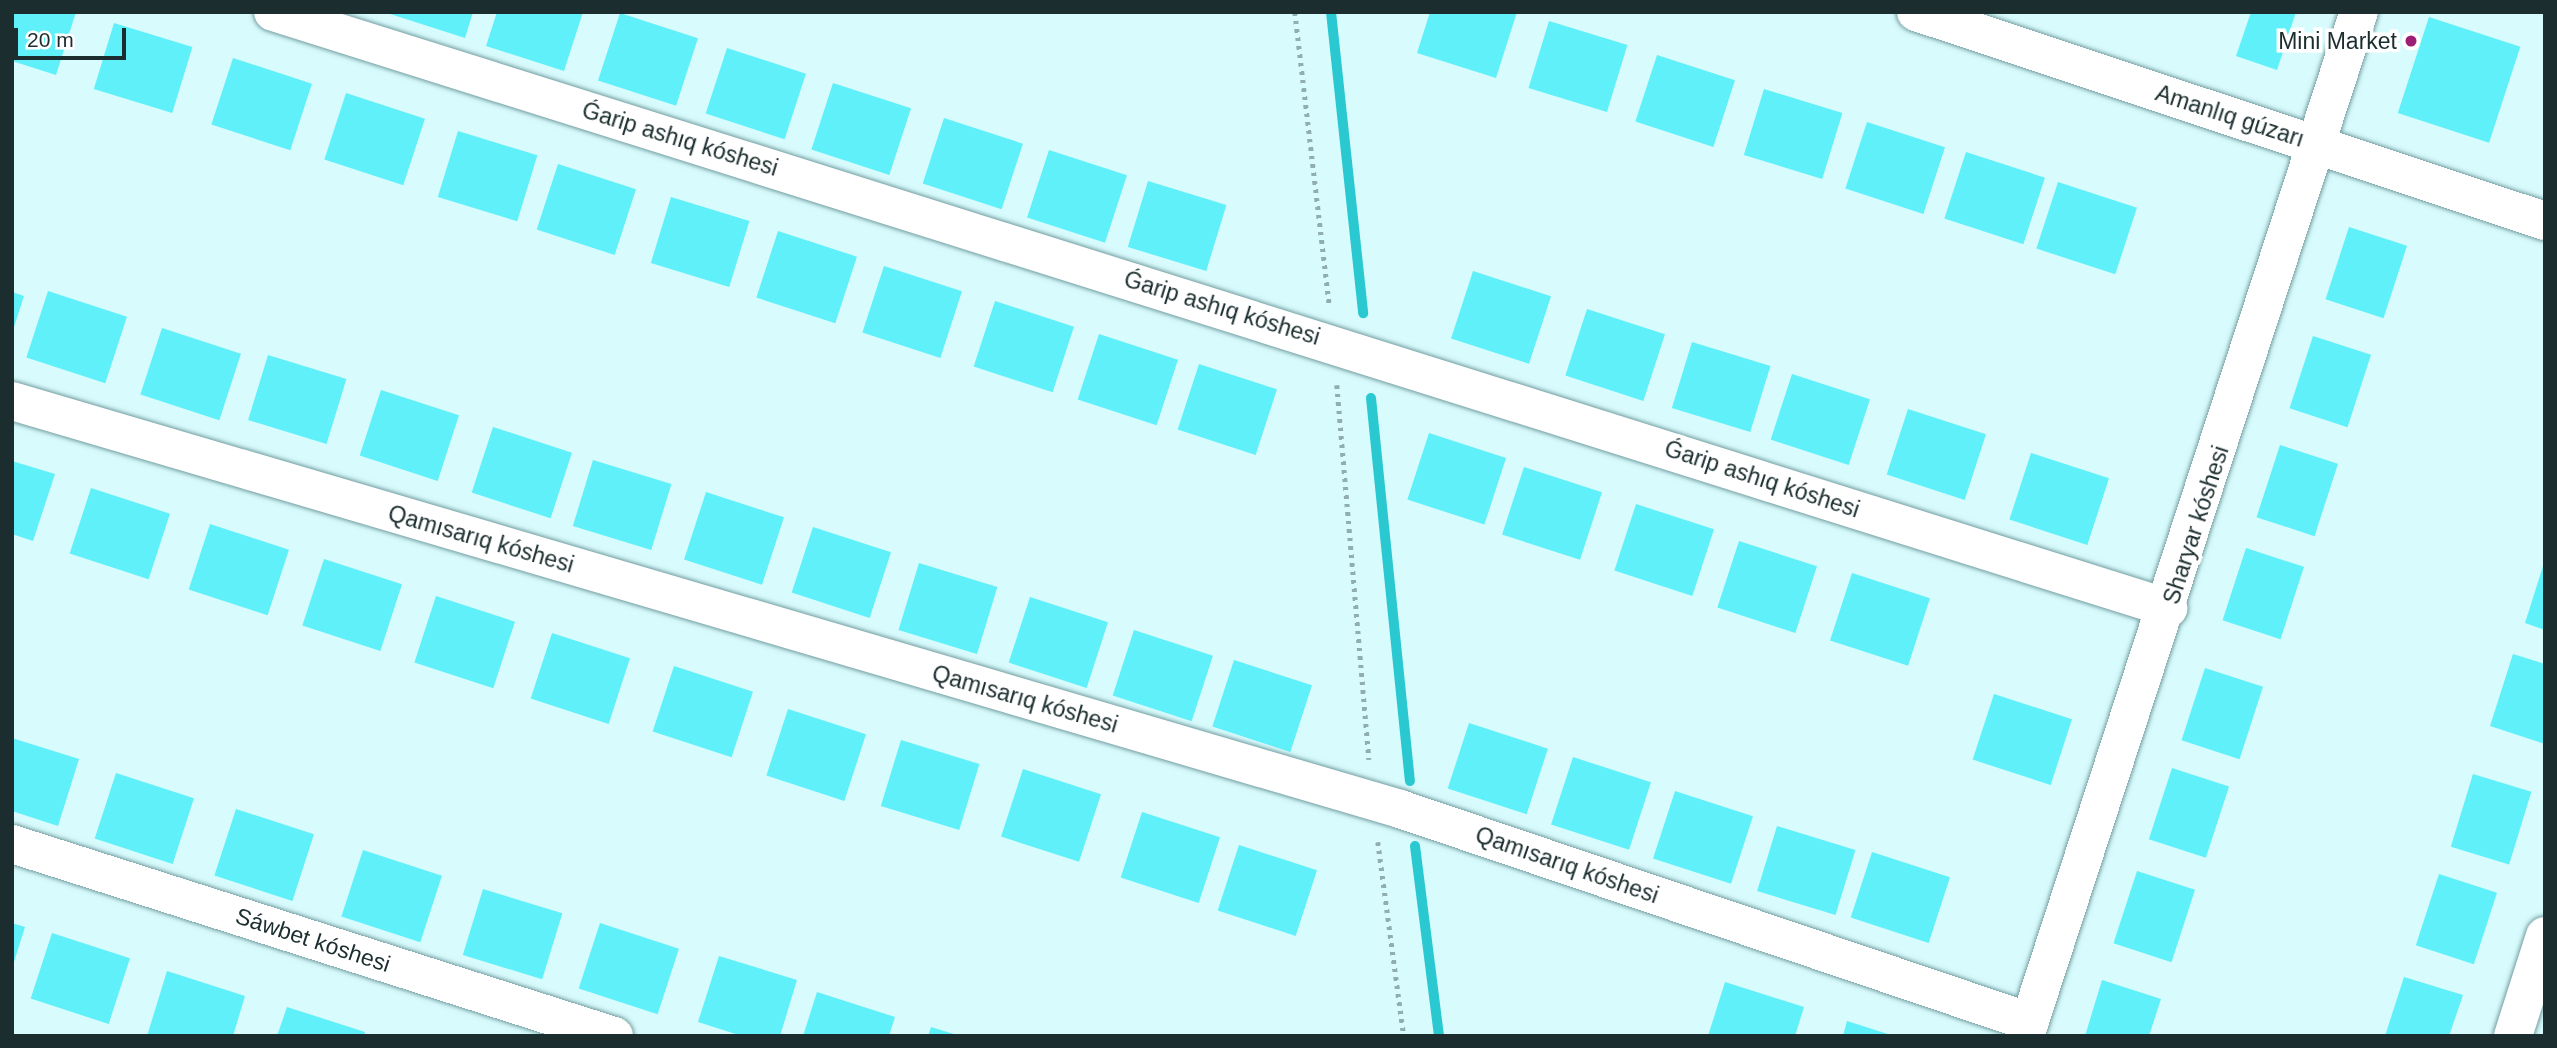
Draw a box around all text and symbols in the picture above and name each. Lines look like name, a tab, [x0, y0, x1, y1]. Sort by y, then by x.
scale bar	[18, 14, 130, 58]
place label: Mini Market	[2278, 27, 2397, 55]
text: 20 m	[27, 28, 74, 51]
marker: Mini Market	[2403, 33, 2419, 49]
street label: Amanlıq gúzarı	[2152, 79, 2308, 153]
street label: Ǵarip ashıq kóshesi	[579, 96, 781, 182]
street label: Ǵarip ashıq kóshesi	[1121, 265, 1323, 351]
street label: Ǵarip ashıq kóshesi	[1661, 434, 1863, 524]
street label: Sharyar kóshesi	[2157, 442, 2235, 608]
street label: Qamısarıq kóshesi	[385, 499, 577, 579]
street label: Qamısarıq kóshesi	[929, 659, 1121, 739]
street label: Qamısarıq kóshesi	[1472, 821, 1662, 909]
street label: Sáwbet kóshesi	[232, 902, 394, 978]

